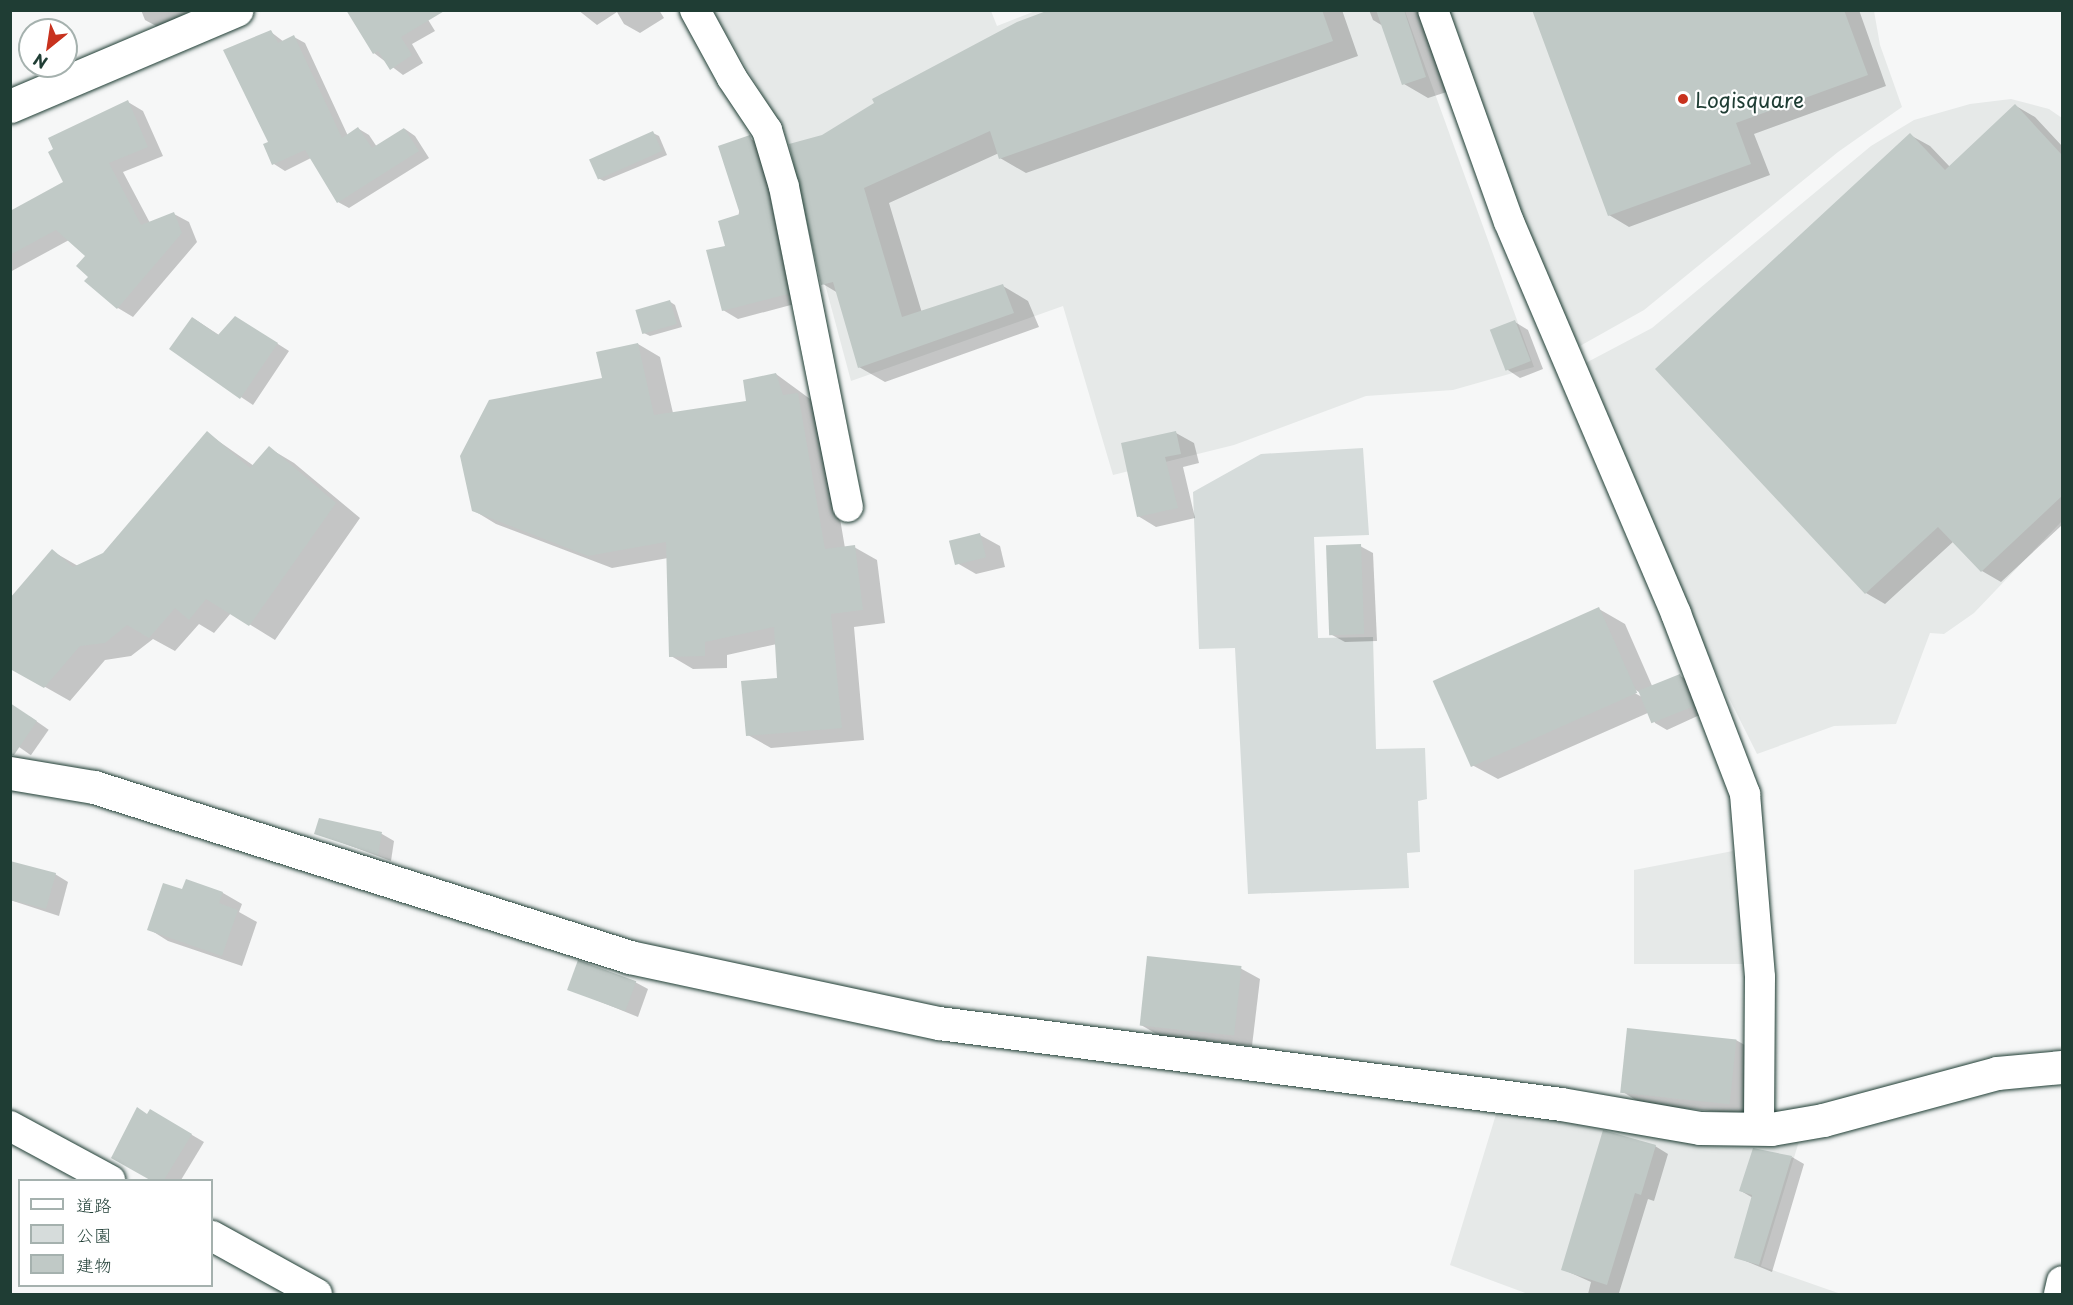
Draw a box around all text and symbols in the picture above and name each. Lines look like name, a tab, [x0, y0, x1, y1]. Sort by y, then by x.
north arrow	[18, 18, 78, 78]
text: N	[29, 48, 51, 75]
place label: Logisquare	[1695, 86, 1804, 112]
marker: Logisquare	[1676, 92, 1690, 106]
legend	[18, 1179, 213, 1287]
text: 道路	[76, 1191, 112, 1218]
text: 公園	[76, 1221, 112, 1248]
text: 建物	[76, 1251, 112, 1278]

